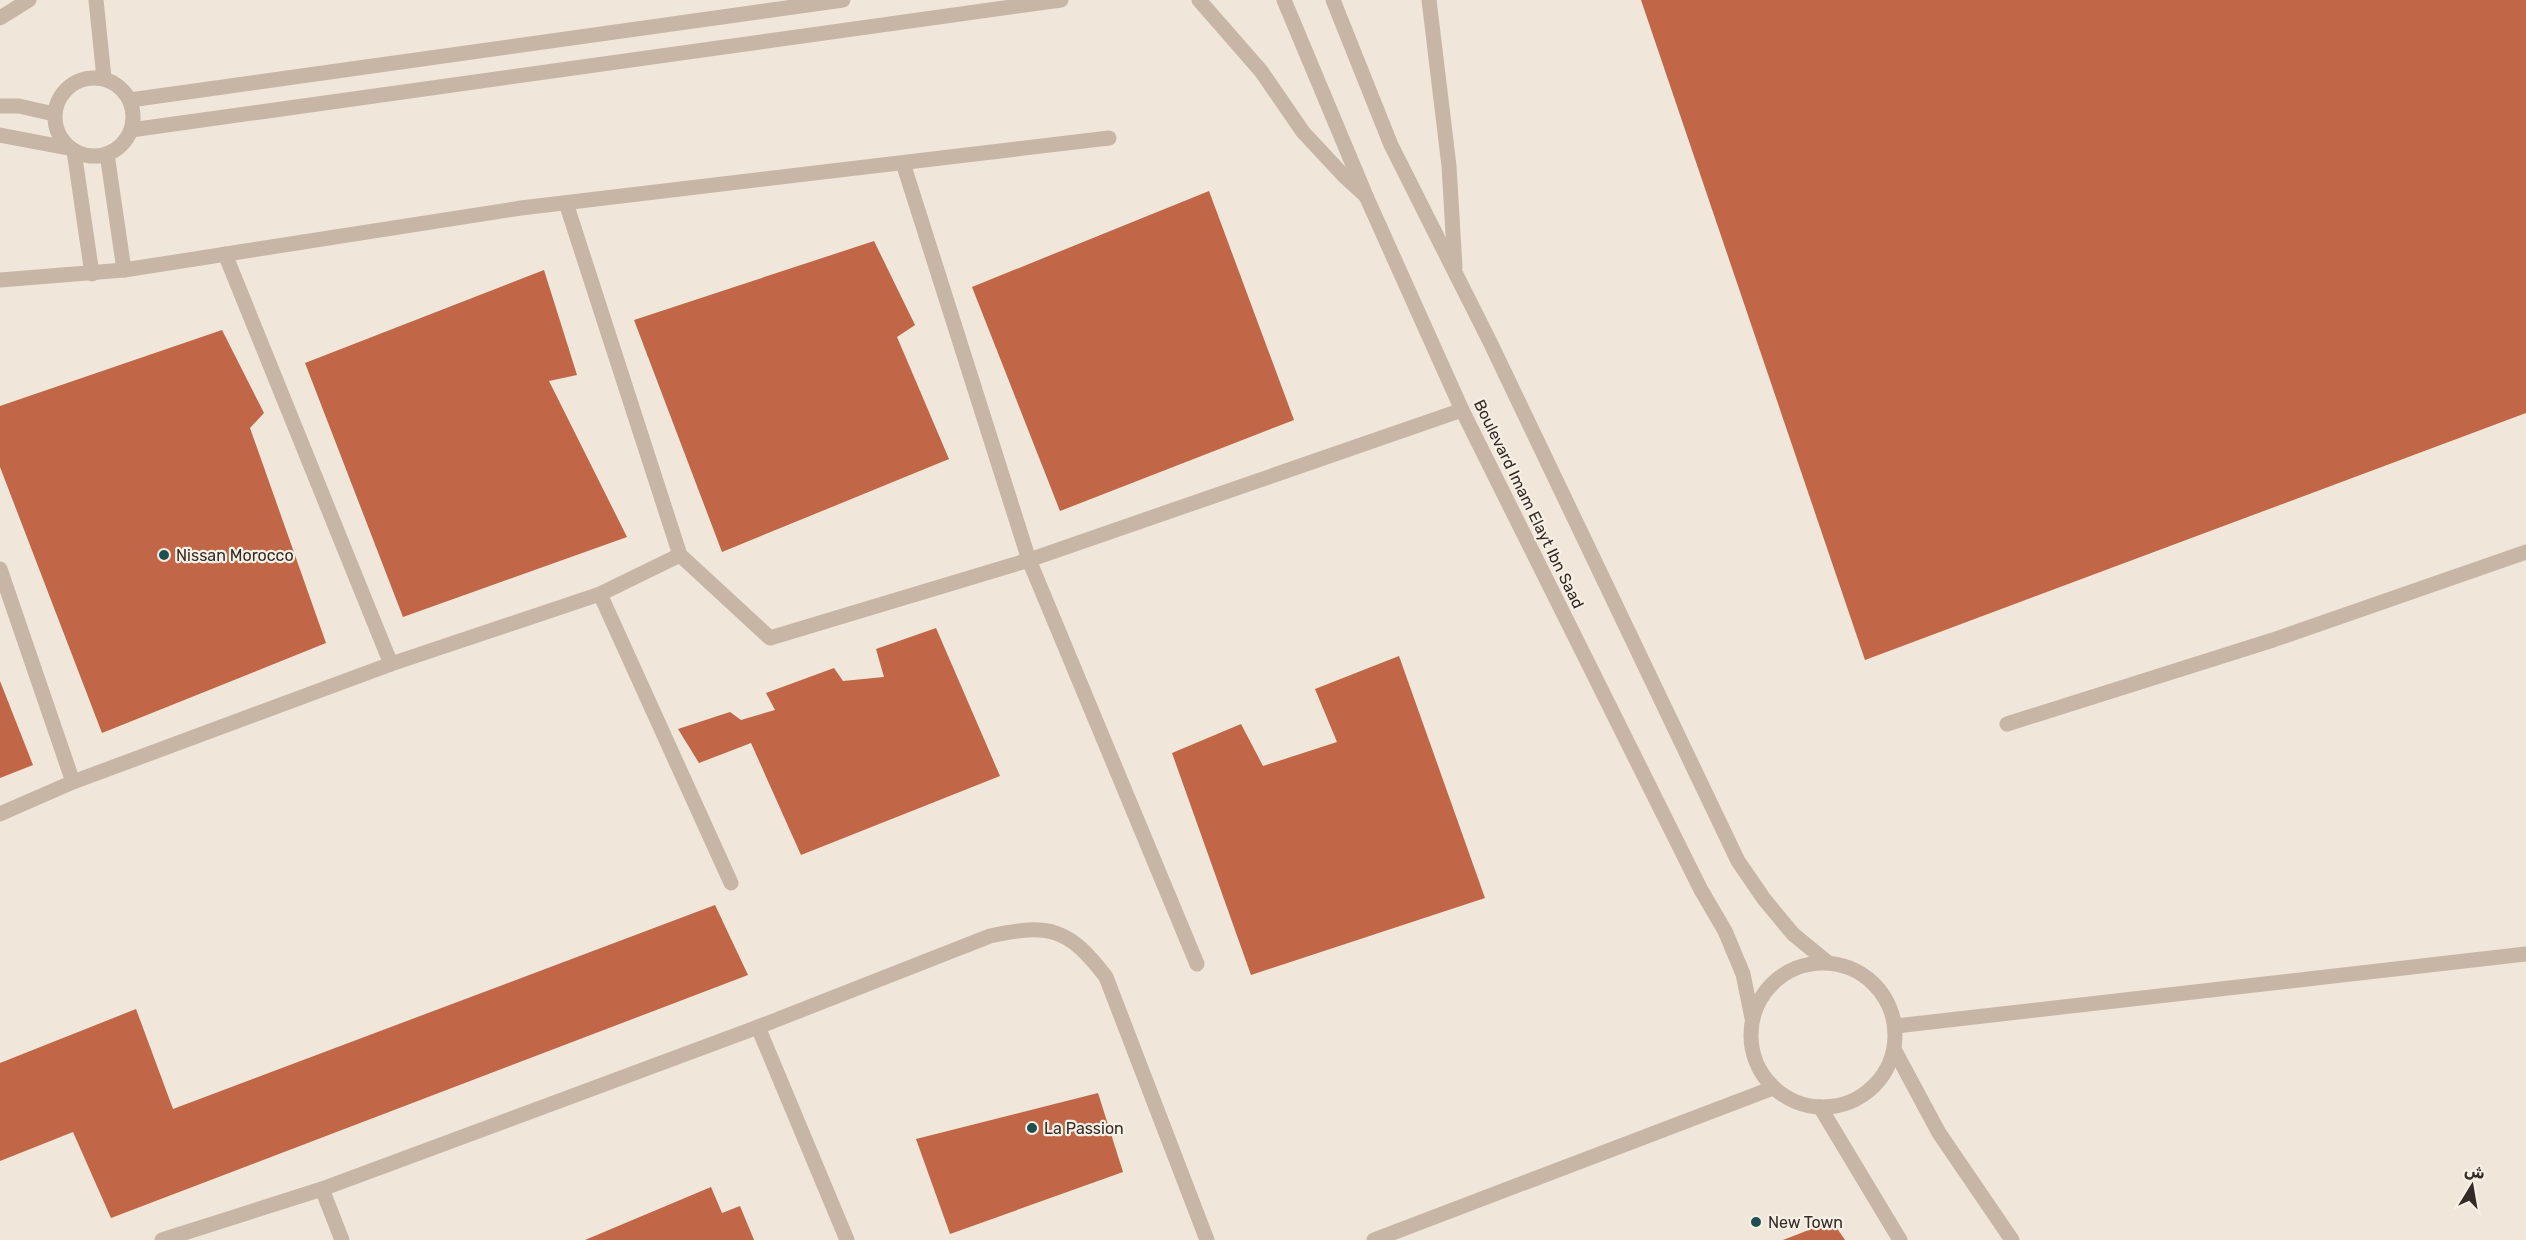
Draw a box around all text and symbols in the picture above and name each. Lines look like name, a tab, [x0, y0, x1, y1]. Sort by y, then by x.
street label: Boulevard Imam Elayt Ibn Saad	[1470, 396, 1588, 612]
place label: Nissan Morocco	[176, 546, 294, 565]
marker: Nissan Morocco	[157, 548, 171, 562]
place label: La Passion	[1044, 1119, 1124, 1138]
marker: La Passion	[1025, 1121, 1039, 1135]
north arrow	[2442, 1156, 2502, 1216]
text: ش	[2463, 1161, 2487, 1183]
place label: New Town	[1768, 1213, 1843, 1232]
marker: New Town	[1749, 1215, 1763, 1229]

